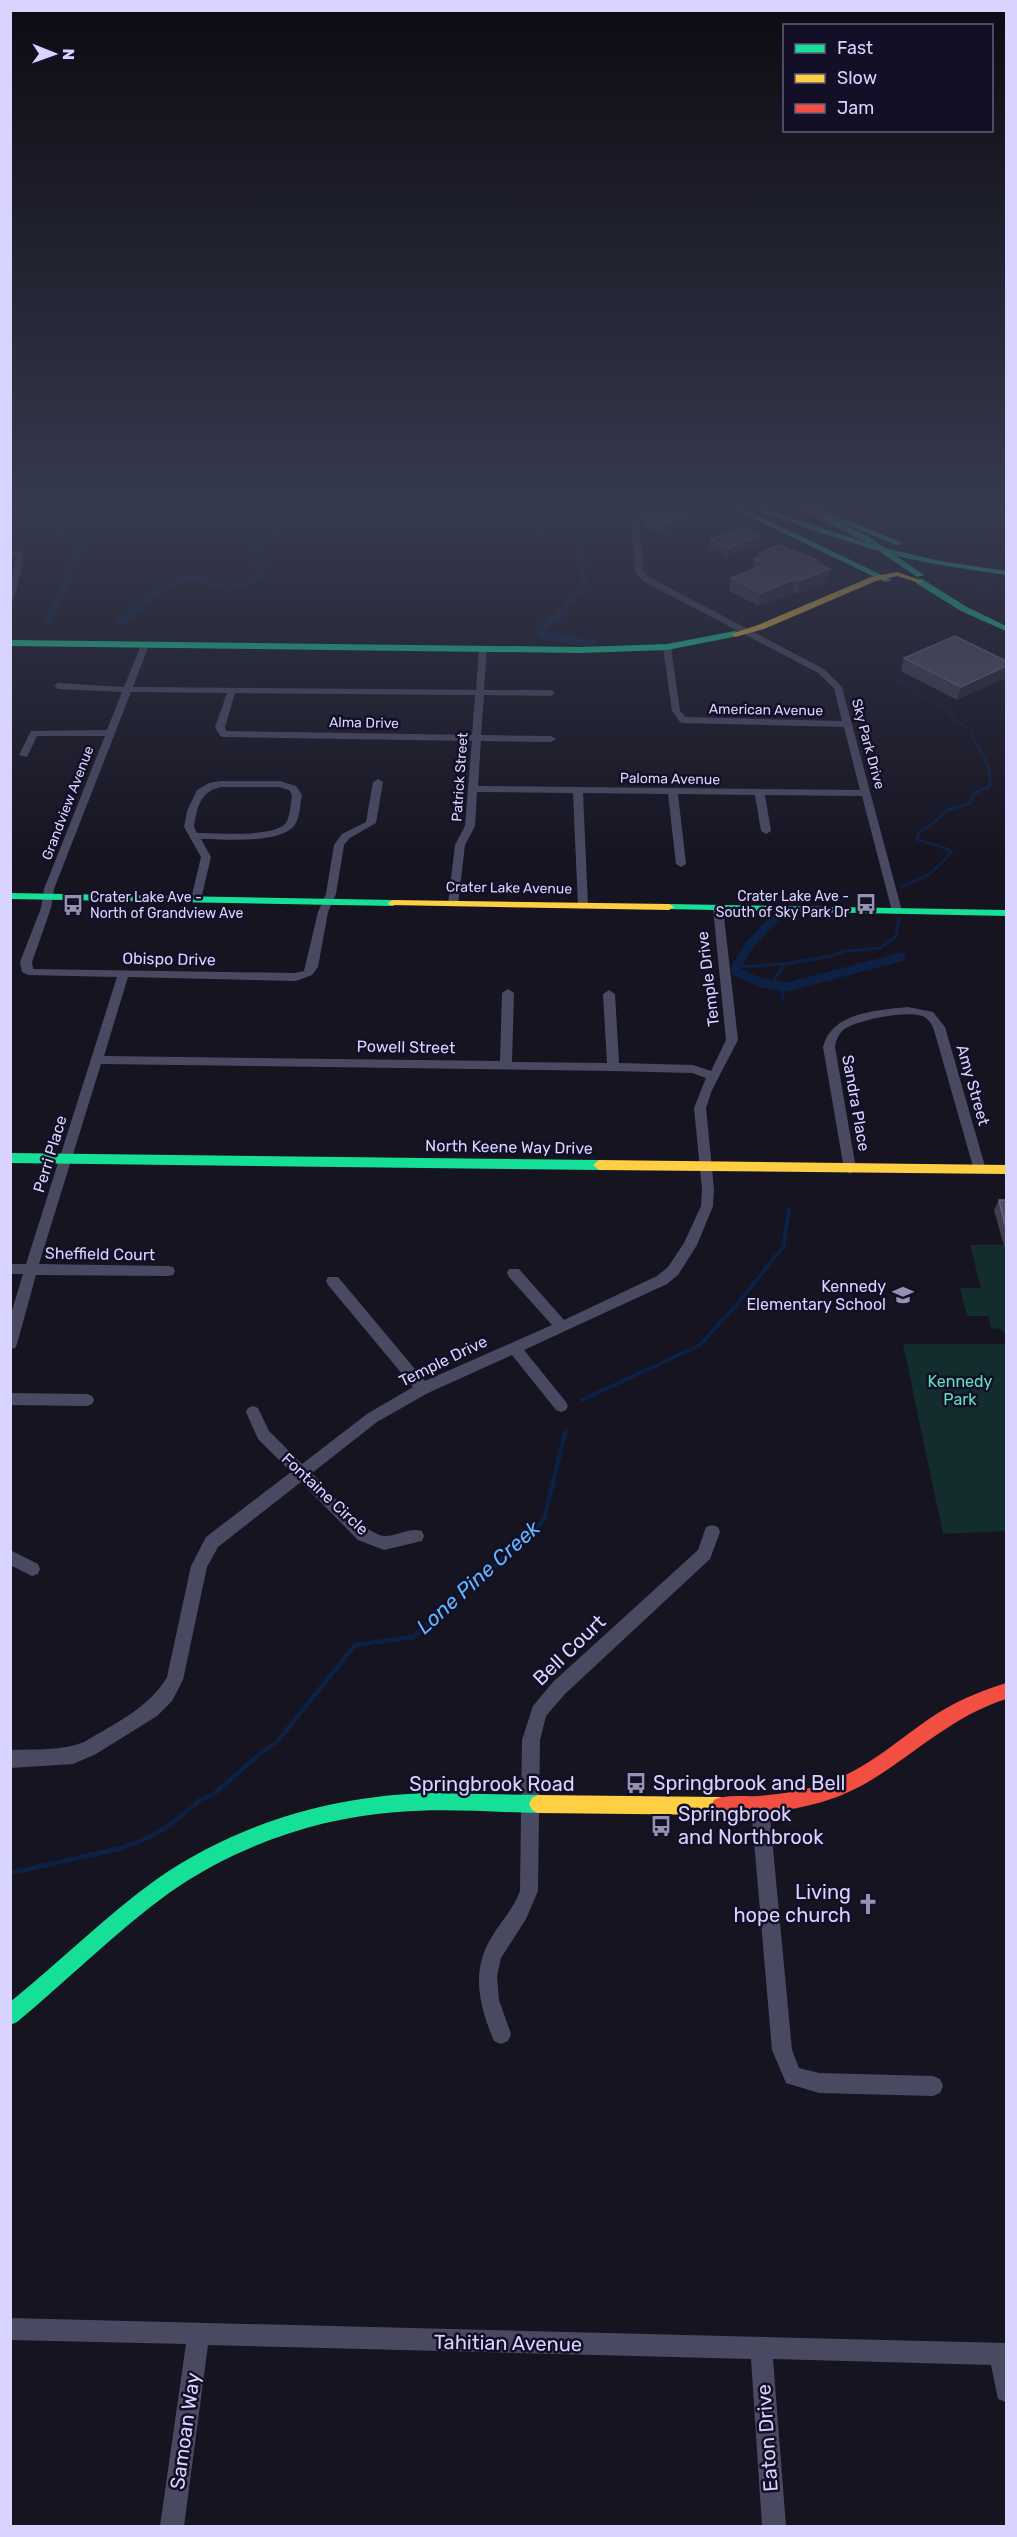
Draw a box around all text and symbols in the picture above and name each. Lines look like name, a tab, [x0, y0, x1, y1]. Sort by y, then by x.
north arrow	[24, 24, 84, 84]
legend	[783, 24, 993, 132]
text: Fast	[837, 37, 873, 59]
text: N	[59, 48, 78, 60]
text: Slow	[837, 67, 877, 89]
text: Jam	[837, 97, 874, 119]
street label: Sky Park Drive	[848, 697, 888, 791]
street label: American Avenue	[709, 701, 823, 719]
street label: Alma Drive	[329, 714, 399, 732]
street label: Patrick Street	[448, 731, 472, 822]
street label: Grandview Avenue	[38, 743, 98, 863]
street label: Paloma Avenue	[620, 770, 720, 788]
street label: Crater Lake Avenue	[446, 878, 572, 898]
place label: Crater Lake Ave - South of Sky Park Dr	[716, 888, 850, 921]
place label: Crater Lake Ave - North of Grandview Ave	[90, 889, 243, 922]
bus stop icon: Crater Lake Ave - South of Sky Park Dr	[854, 892, 878, 916]
bus stop icon: Crater Lake Ave - North of Grandview Ave	[61, 893, 85, 917]
street label: Temple Drive	[693, 930, 723, 1028]
street label: Obispo Drive	[122, 949, 216, 969]
street label: Powell Street	[357, 1037, 455, 1057]
street label: Amy Street	[952, 1042, 994, 1128]
street label: Sandra Place	[838, 1053, 874, 1153]
street label: Perri Place	[29, 1113, 71, 1195]
street label: North Keene Way Drive	[425, 1136, 593, 1158]
street label: Sheffield Court	[45, 1244, 155, 1264]
place label: Kennedy Elementary School	[746, 1277, 886, 1314]
school or university icon: Kennedy Elementary School	[891, 1283, 915, 1307]
street label: Temple Drive	[396, 1331, 490, 1391]
park label: Kennedy Park	[928, 1372, 993, 1409]
street label: Fontaine Circle	[278, 1449, 372, 1539]
water label: Lone Pine Creek	[411, 1514, 546, 1639]
street label: Bell Court	[528, 1609, 610, 1690]
bus stop icon: Springbrook and Bell	[624, 1771, 648, 1795]
place label: Springbrook and Bell	[653, 1771, 845, 1795]
street label: Springbrook Road	[409, 1772, 575, 1796]
place label: Springbrook and Northbrook	[678, 1802, 824, 1849]
bus stop icon: Springbrook and Northbrook	[649, 1814, 673, 1838]
place label: Living hope church	[733, 1880, 851, 1927]
church icon: Living hope church	[856, 1892, 880, 1916]
street label: Tahitian Avenue	[434, 2330, 582, 2356]
street label: Samoan Way	[165, 2371, 205, 2491]
street label: Eaton Drive	[751, 2384, 783, 2492]

